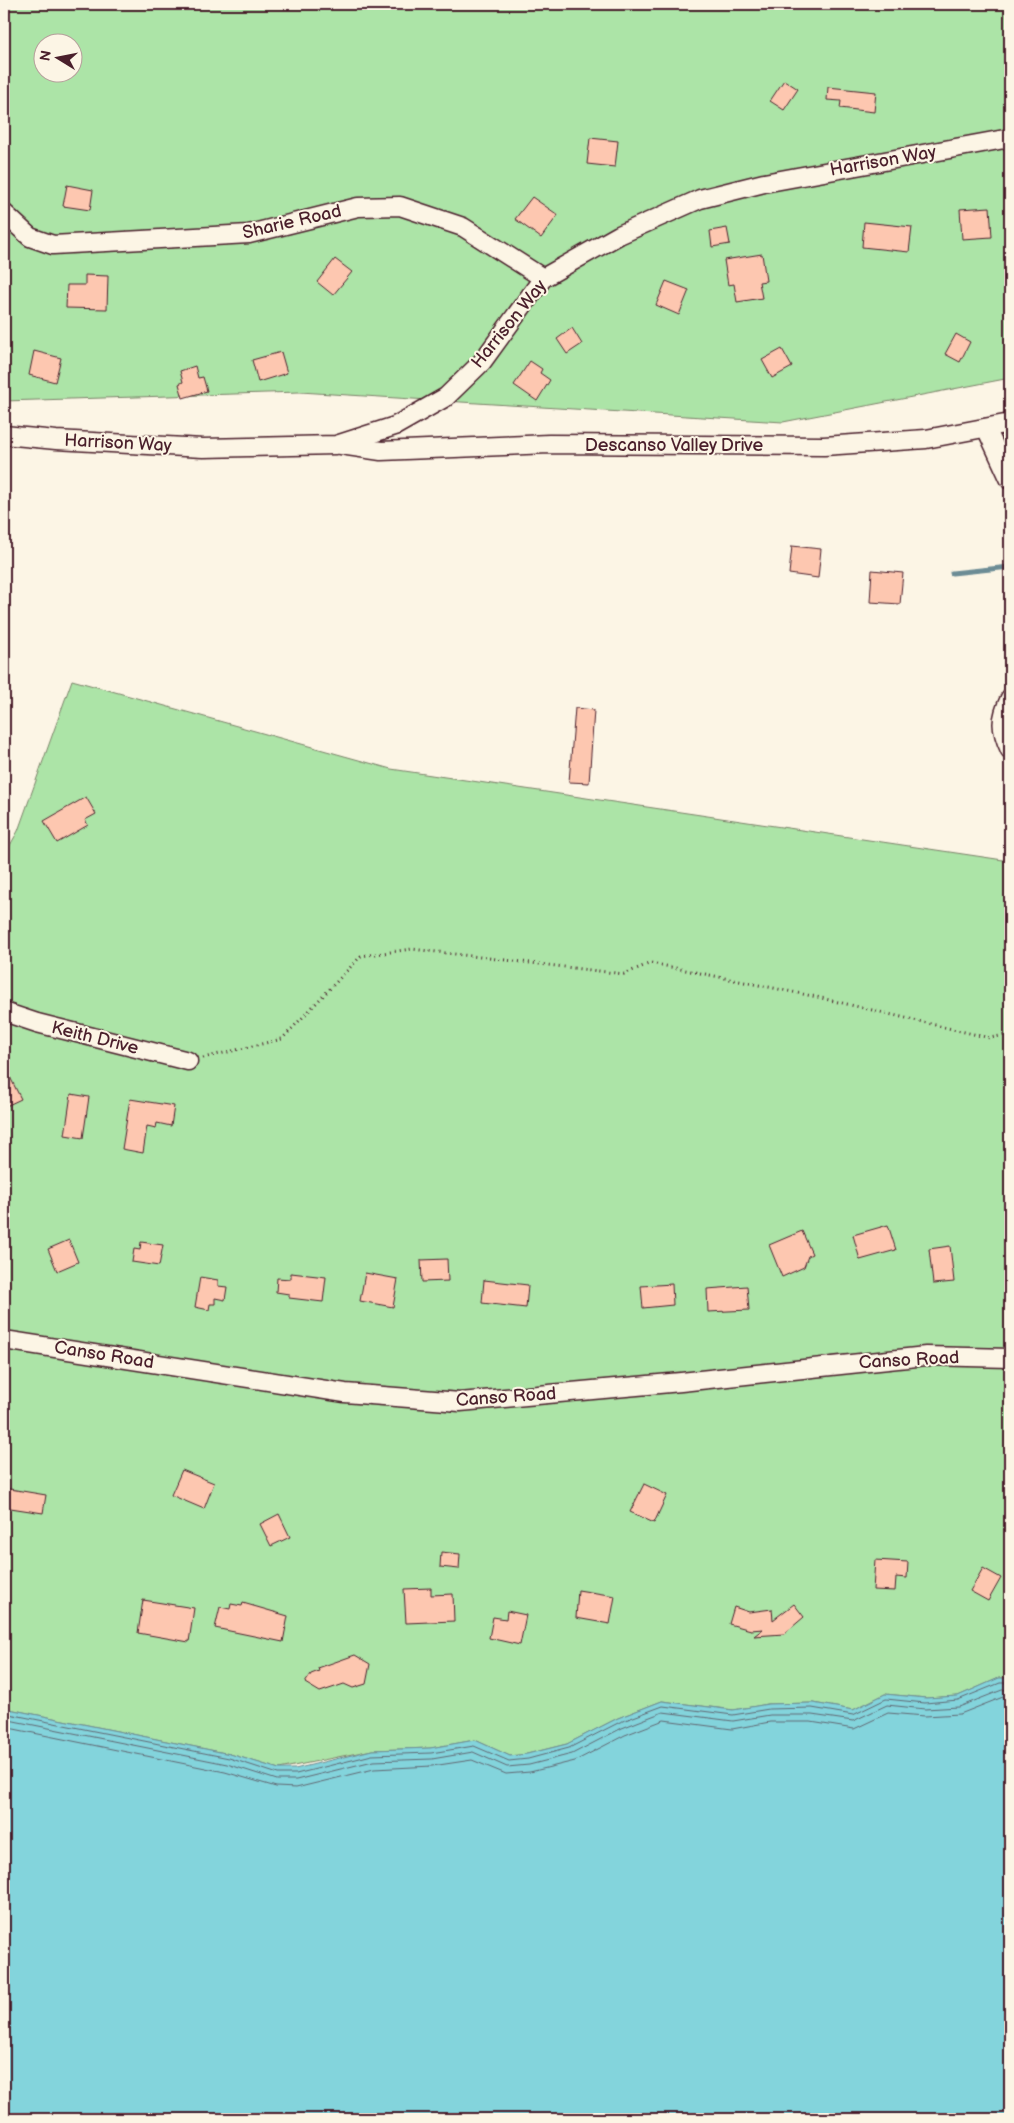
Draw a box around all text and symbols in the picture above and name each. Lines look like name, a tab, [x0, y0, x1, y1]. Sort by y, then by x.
north arrow	[32, 32, 82, 82]
text: N	[36, 49, 55, 62]
street label: Harrison Way	[828, 141, 939, 181]
street label: Sharie Road	[241, 200, 343, 244]
street label: Harrison Way	[467, 275, 552, 372]
street label: Harrison Way	[64, 430, 173, 456]
street label: Descanso Valley Drive	[585, 435, 763, 456]
street label: Keith Drive	[49, 1017, 141, 1059]
street label: Canso Road	[53, 1337, 155, 1373]
street label: Canso Road	[858, 1347, 960, 1373]
street label: Canso Road	[455, 1383, 557, 1411]

